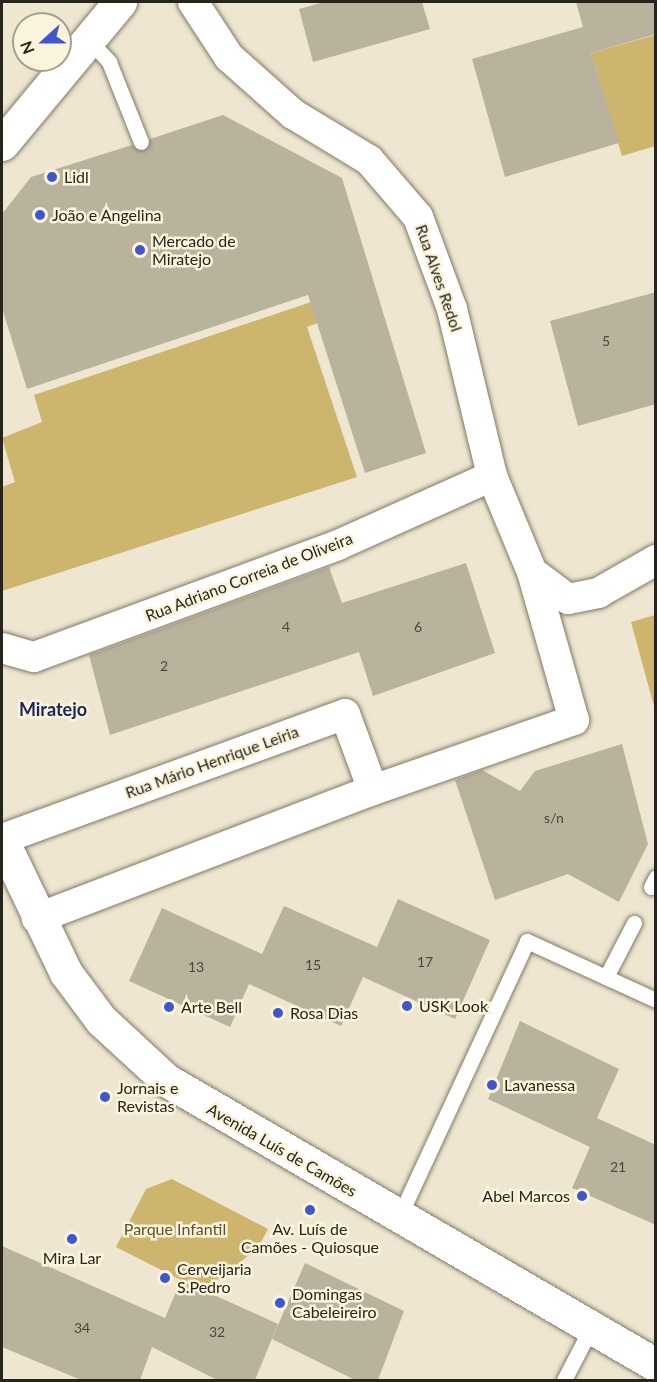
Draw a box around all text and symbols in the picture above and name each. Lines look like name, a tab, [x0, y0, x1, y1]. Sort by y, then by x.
north arrow	[12, 12, 72, 72]
text: N	[16, 39, 38, 57]
place label: Lidl	[64, 167, 89, 187]
marker: Lidl	[45, 170, 59, 184]
place label: João e Angelina	[52, 205, 162, 225]
marker: João e Angelina	[33, 208, 47, 222]
street label: Rua Alves Redol	[412, 222, 466, 334]
place label: Mercado de Miratejo	[152, 231, 236, 269]
marker: Mercado de Miratejo	[133, 243, 147, 257]
house number: 5	[602, 333, 610, 349]
street label: Rua Adriano Correia de Oliveira	[142, 528, 356, 626]
house number: 4	[282, 619, 290, 635]
house number: 6	[414, 619, 422, 635]
house number: 2	[160, 658, 168, 674]
district label: Miratejo	[19, 698, 87, 720]
street label: Rua Mário Henrique Leiria	[123, 722, 301, 802]
house number: s/n	[544, 810, 564, 826]
house number: 17	[417, 954, 433, 970]
house number: 15	[305, 957, 321, 973]
house number: 13	[188, 959, 204, 975]
place label: USK Look	[419, 996, 488, 1016]
place label: Arte Bell	[181, 997, 242, 1017]
marker: USK Look	[400, 999, 414, 1013]
marker: Arte Bell	[162, 1000, 176, 1014]
place label: Rosa Dias	[290, 1003, 358, 1023]
marker: Rosa Dias	[271, 1006, 285, 1020]
place label: Lavanessa	[504, 1075, 575, 1095]
place label: Jornais e Revistas	[117, 1078, 179, 1116]
marker: Lavanessa	[485, 1078, 499, 1092]
marker: Jornais e Revistas	[98, 1090, 112, 1104]
street label: Avenida Luís de Camões	[204, 1099, 360, 1201]
house number: 21	[610, 1159, 626, 1175]
place label: Abel Marcos	[482, 1186, 570, 1206]
marker: Abel Marcos	[575, 1189, 589, 1203]
marker: Av. Luís de Camões - Quiosque	[303, 1203, 317, 1217]
park label: Parque Infantil	[124, 1219, 226, 1239]
place label: Av. Luís de Camões - Quiosque	[241, 1219, 379, 1257]
marker: Mira Lar	[65, 1232, 79, 1246]
place label: Mira Lar	[43, 1248, 101, 1268]
place label: Cerveijaria S.Pedro	[177, 1259, 252, 1297]
marker: Cerveijaria S.Pedro	[158, 1271, 172, 1285]
place label: Domingas Cabeleireiro	[292, 1284, 376, 1322]
marker: Domingas Cabeleireiro	[273, 1296, 287, 1310]
house number: 34	[74, 1320, 90, 1336]
house number: 32	[209, 1324, 225, 1340]

